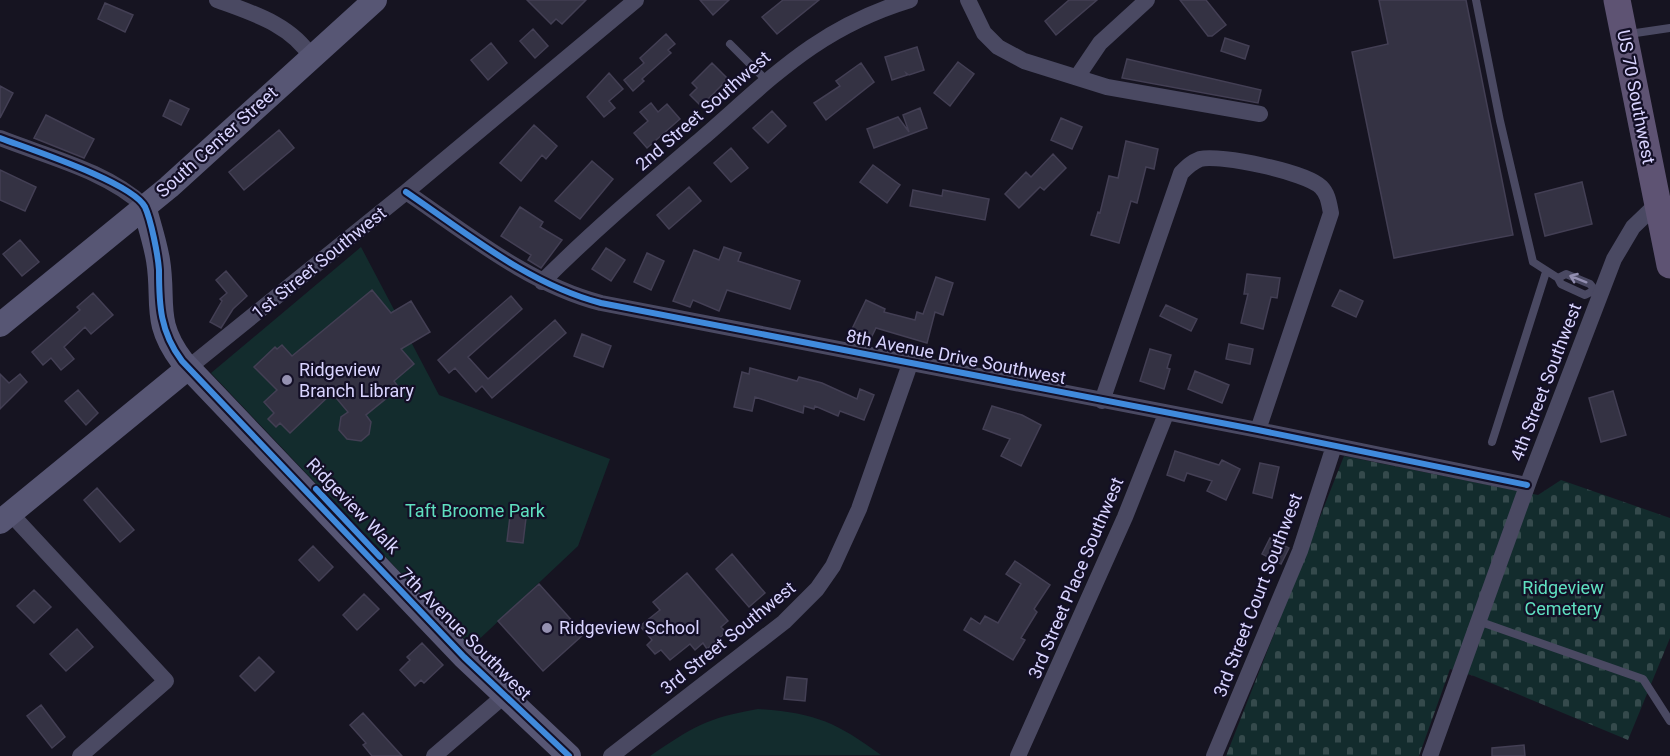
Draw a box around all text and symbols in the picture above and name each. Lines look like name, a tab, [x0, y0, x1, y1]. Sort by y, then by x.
street label: US 70 Southwest	[1613, 28, 1660, 166]
street label: 2nd Street Southwest	[631, 46, 774, 175]
street label: South Center Street	[152, 82, 282, 202]
street label: 1st Street Southwest	[247, 202, 390, 323]
one-way arrow	[1569, 273, 1587, 284]
street label: 4th Street Southwest	[1506, 300, 1585, 464]
street label: 8th Avenue Drive Southwest	[844, 325, 1068, 388]
place label: Ridgeview Branch Library	[299, 359, 414, 401]
marker: Ridgeview Branch Library	[280, 373, 294, 387]
street label: Ridgeview Walk	[302, 453, 405, 558]
street label: 3rd Street Place Southwest	[1024, 474, 1128, 682]
street label: 3rd Street Court Southwest	[1209, 490, 1306, 700]
park label: Taft Broome Park	[405, 500, 546, 521]
street label: 7th Avenue Southwest	[395, 563, 536, 704]
street label: 3rd Street Southwest	[656, 577, 799, 698]
park label: Ridgeview Cemetery	[1522, 577, 1604, 619]
place label: Ridgeview School	[559, 617, 700, 638]
marker: Ridgeview School	[540, 621, 554, 635]

